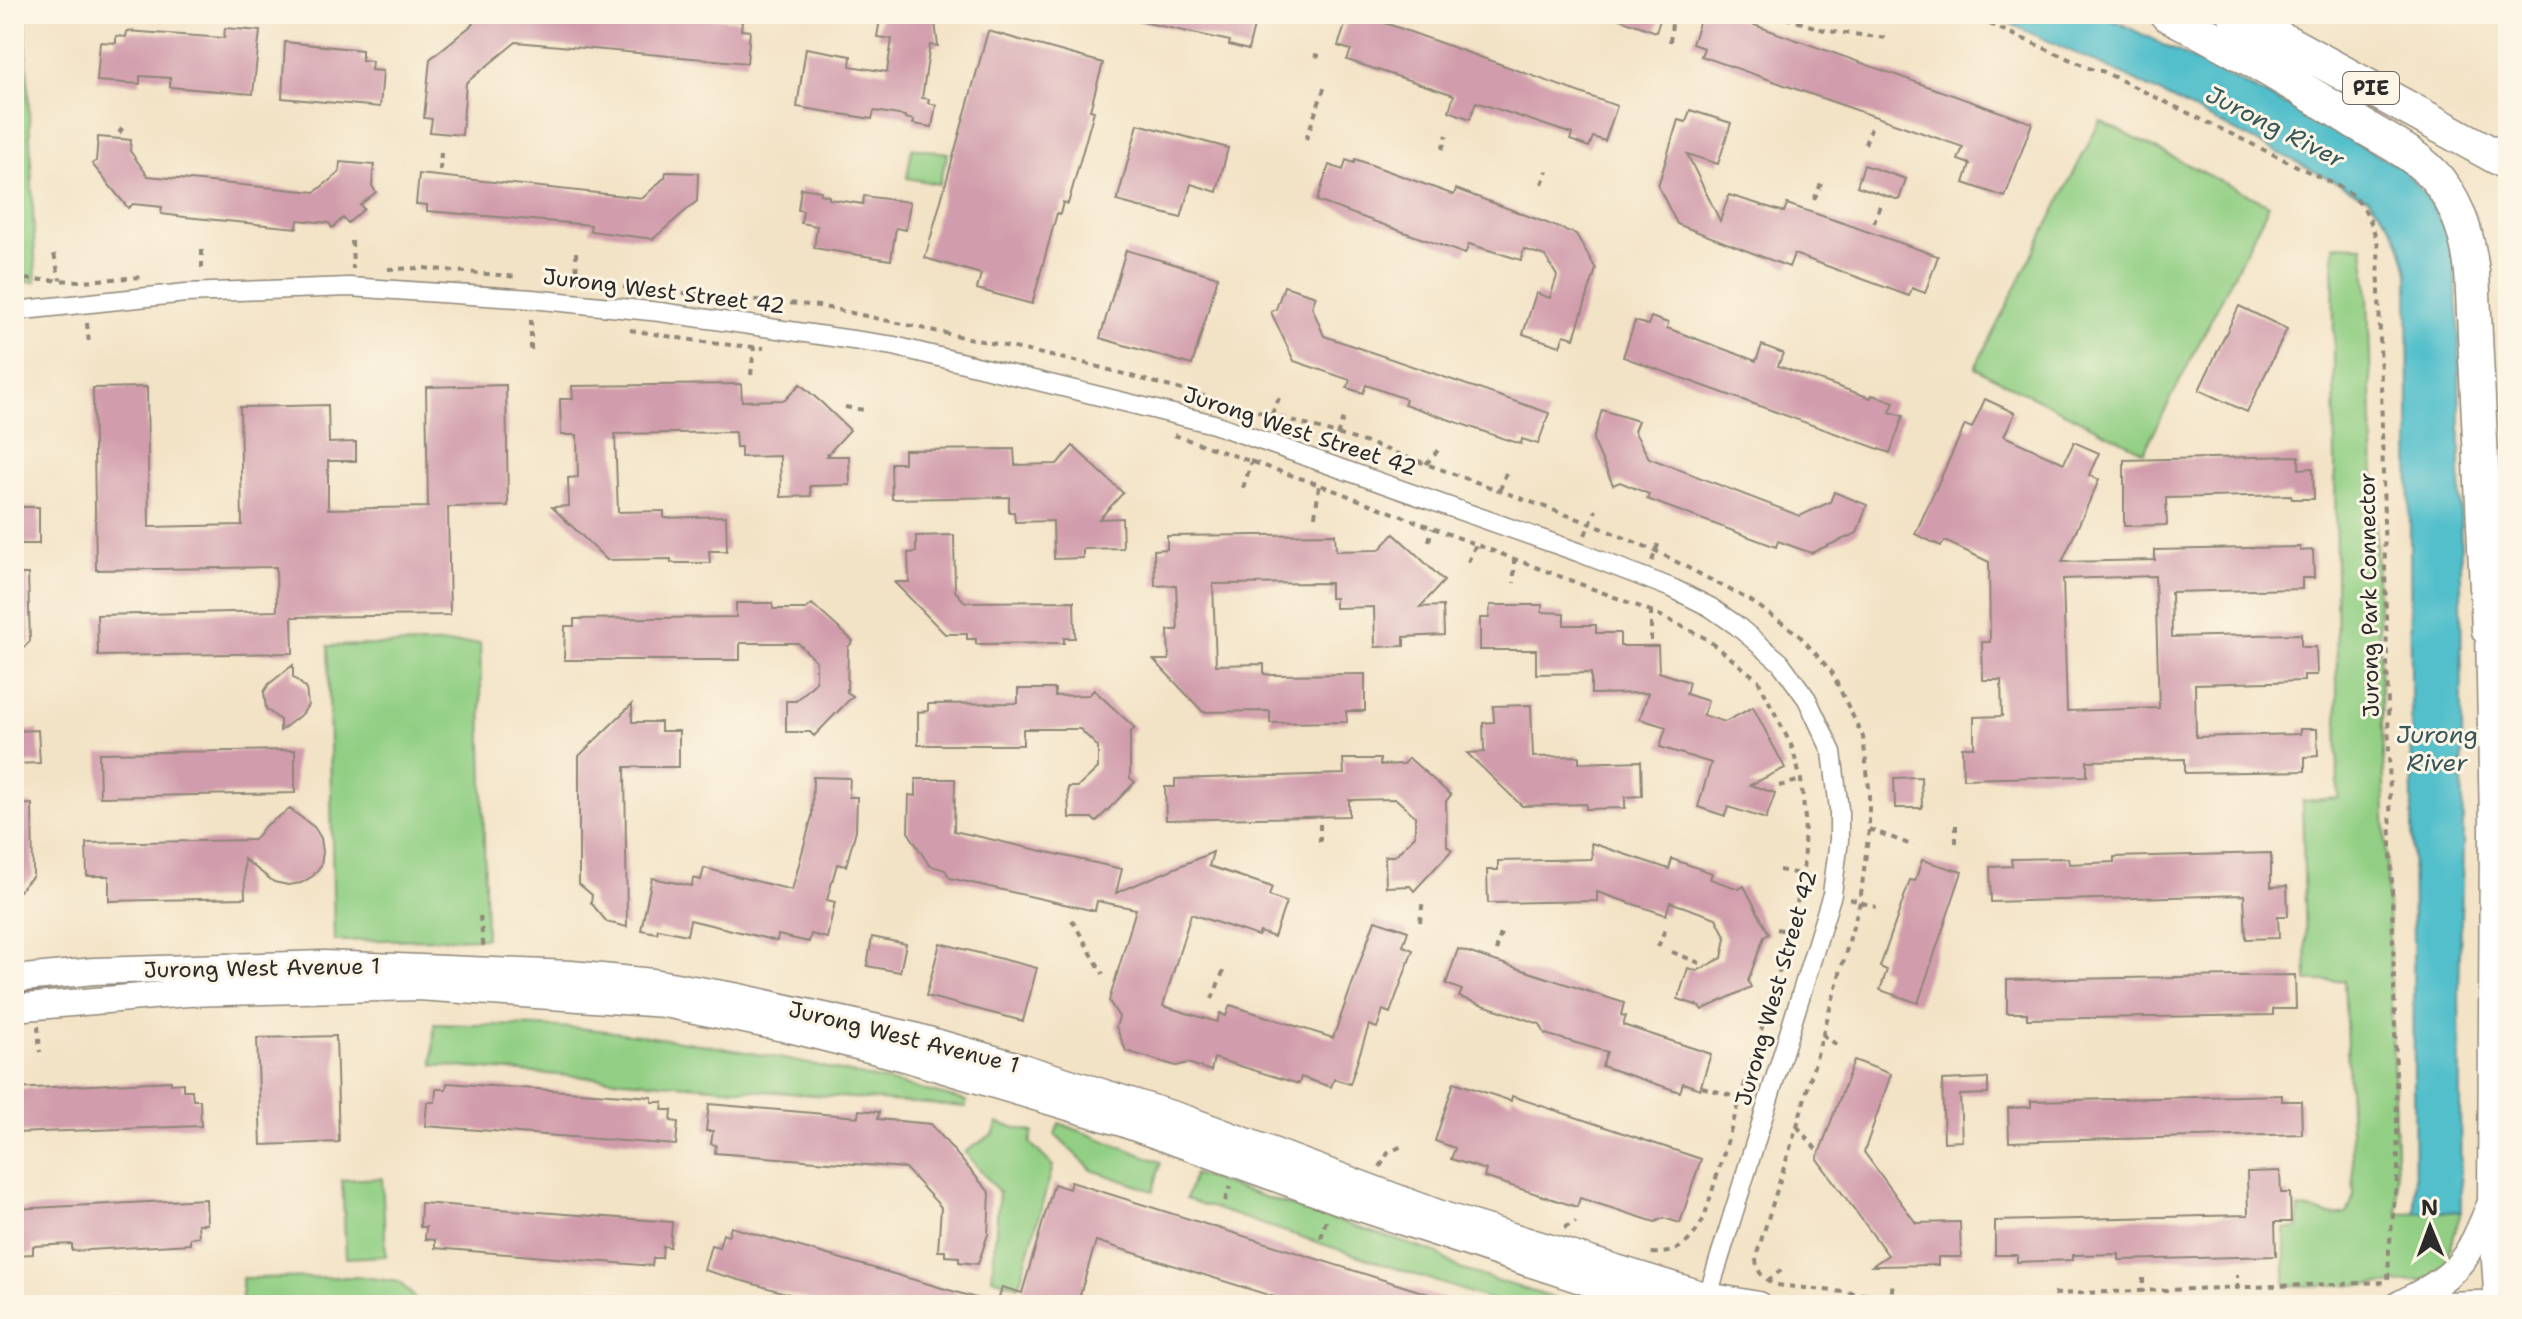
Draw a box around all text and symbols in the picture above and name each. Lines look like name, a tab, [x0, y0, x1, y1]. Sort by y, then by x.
road number: PIE	[2343, 72, 2399, 104]
water label: Jurong River	[2200, 78, 2350, 176]
street label: Jurong West Street 42	[541, 262, 787, 320]
street label: Jurong West Street 42	[1180, 380, 1420, 482]
street label: Jurong Park Connector	[2352, 472, 2386, 718]
water label: Jurong River	[2396, 719, 2478, 779]
street label: Jurong West Street 42	[1728, 867, 1824, 1109]
street label: Jurong West Avenue 1	[143, 951, 381, 985]
street label: Jurong West Avenue 1	[786, 994, 1022, 1080]
north arrow	[2390, 1187, 2470, 1267]
text: N	[2421, 1193, 2439, 1222]

